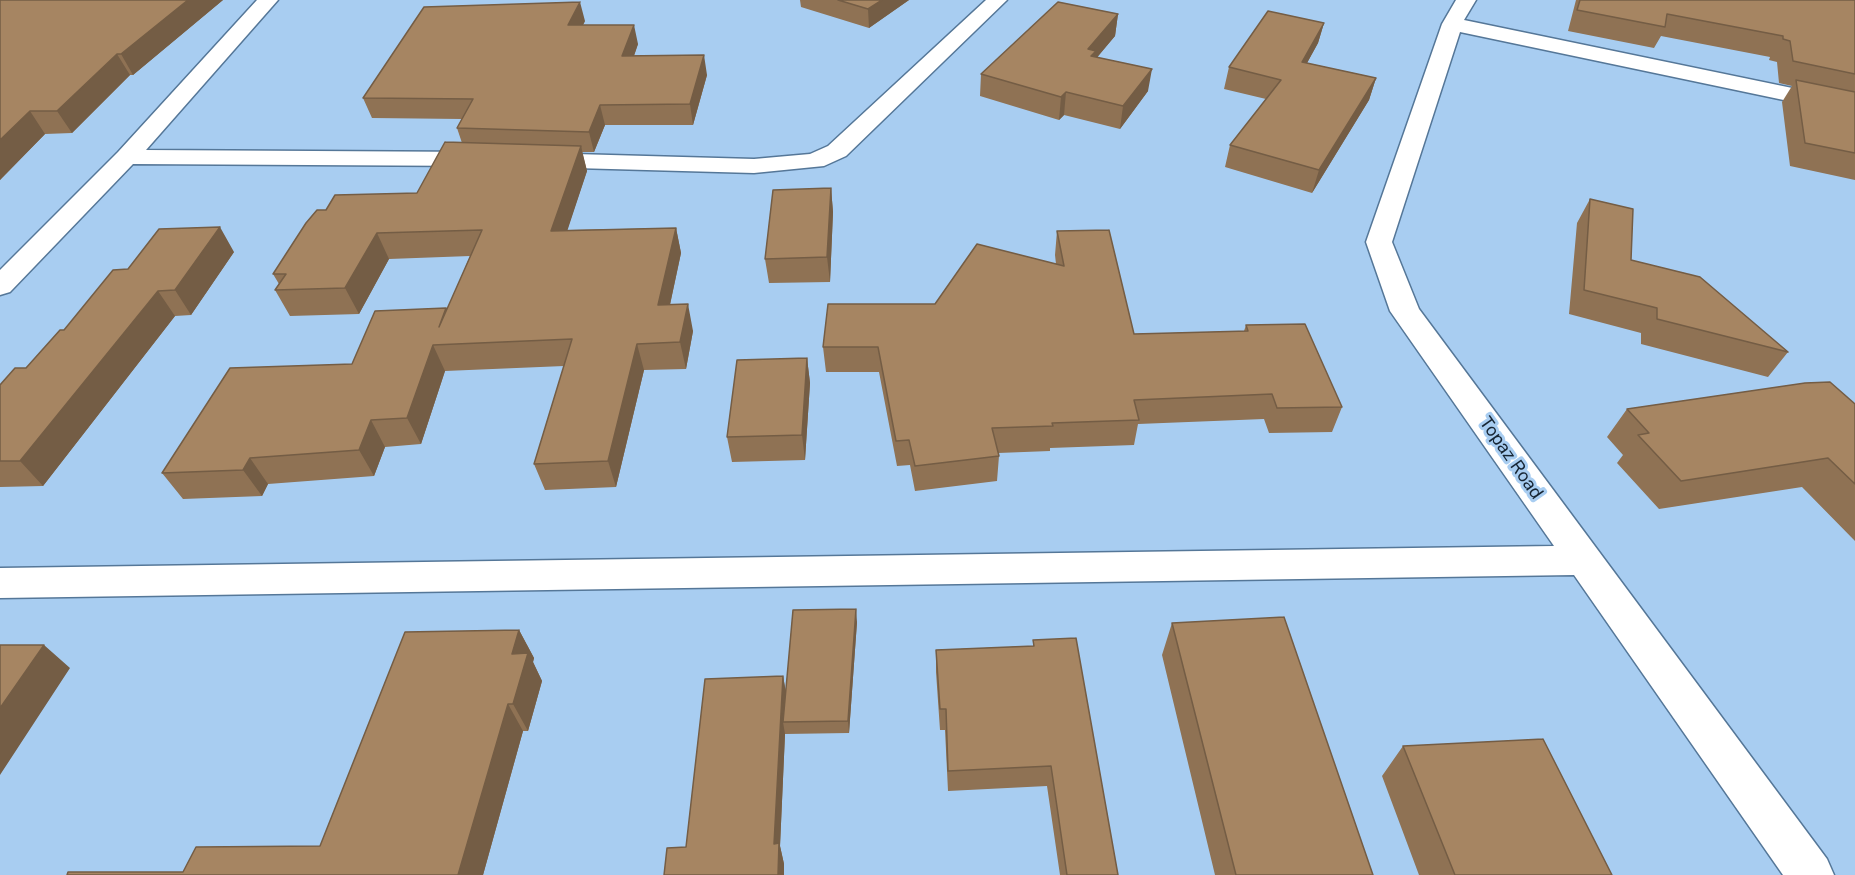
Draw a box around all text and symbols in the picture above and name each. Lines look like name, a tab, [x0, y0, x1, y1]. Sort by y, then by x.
street label: Topaz Road	[1475, 413, 1547, 503]

